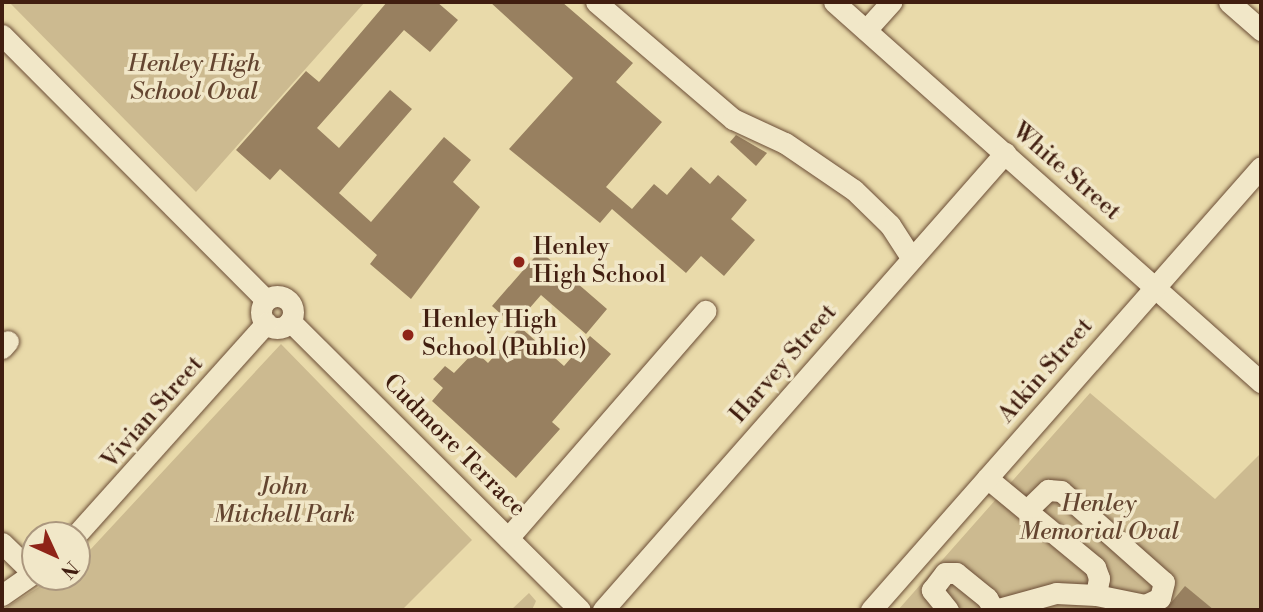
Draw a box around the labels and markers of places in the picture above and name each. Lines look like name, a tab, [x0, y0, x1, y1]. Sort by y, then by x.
place label: Henley High School	[533, 234, 666, 290]
marker: Henley High School	[511, 254, 527, 270]
place label: Henley High School (Public)	[422, 307, 587, 363]
marker: Henley High School (Public)	[400, 327, 416, 343]

